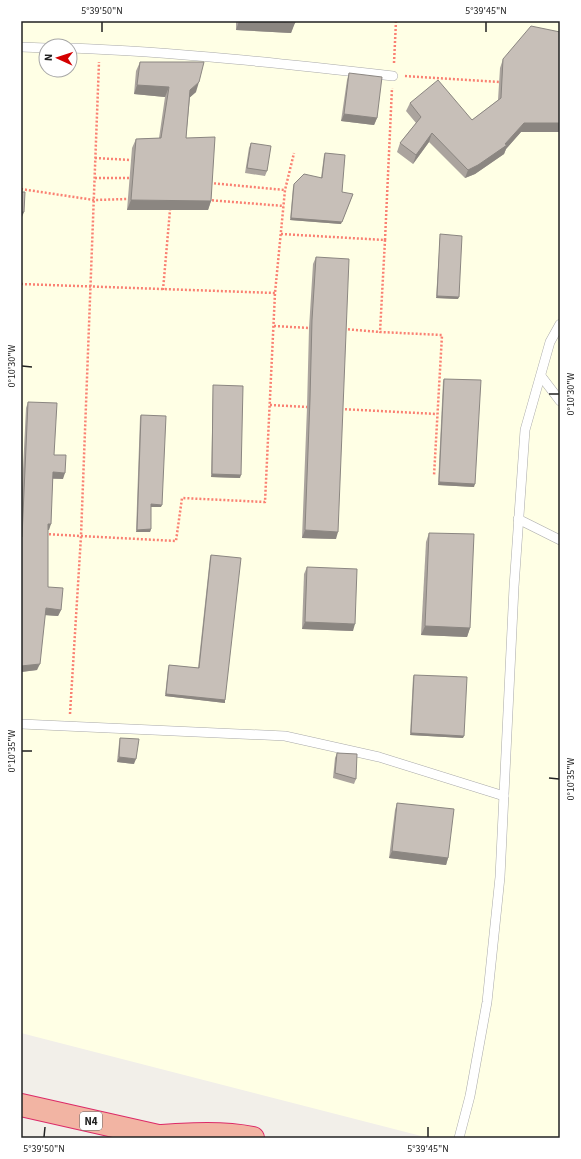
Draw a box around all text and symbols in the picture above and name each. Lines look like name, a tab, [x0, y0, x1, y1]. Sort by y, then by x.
text: 5°39'50"N	[81, 4, 123, 18]
text: 5°39'45"N	[465, 4, 507, 18]
north arrow	[38, 38, 78, 78]
text: N	[41, 53, 56, 62]
text: 0°10'30"W	[5, 344, 19, 387]
text: 0°10'30"W	[564, 372, 578, 415]
text: 0°10'35"W	[5, 729, 19, 772]
text: 0°10'35"W	[564, 757, 578, 800]
road number: N4	[80, 1112, 102, 1130]
text: 5°39'50"N	[23, 1142, 65, 1156]
text: 5°39'45"N	[407, 1142, 449, 1156]

